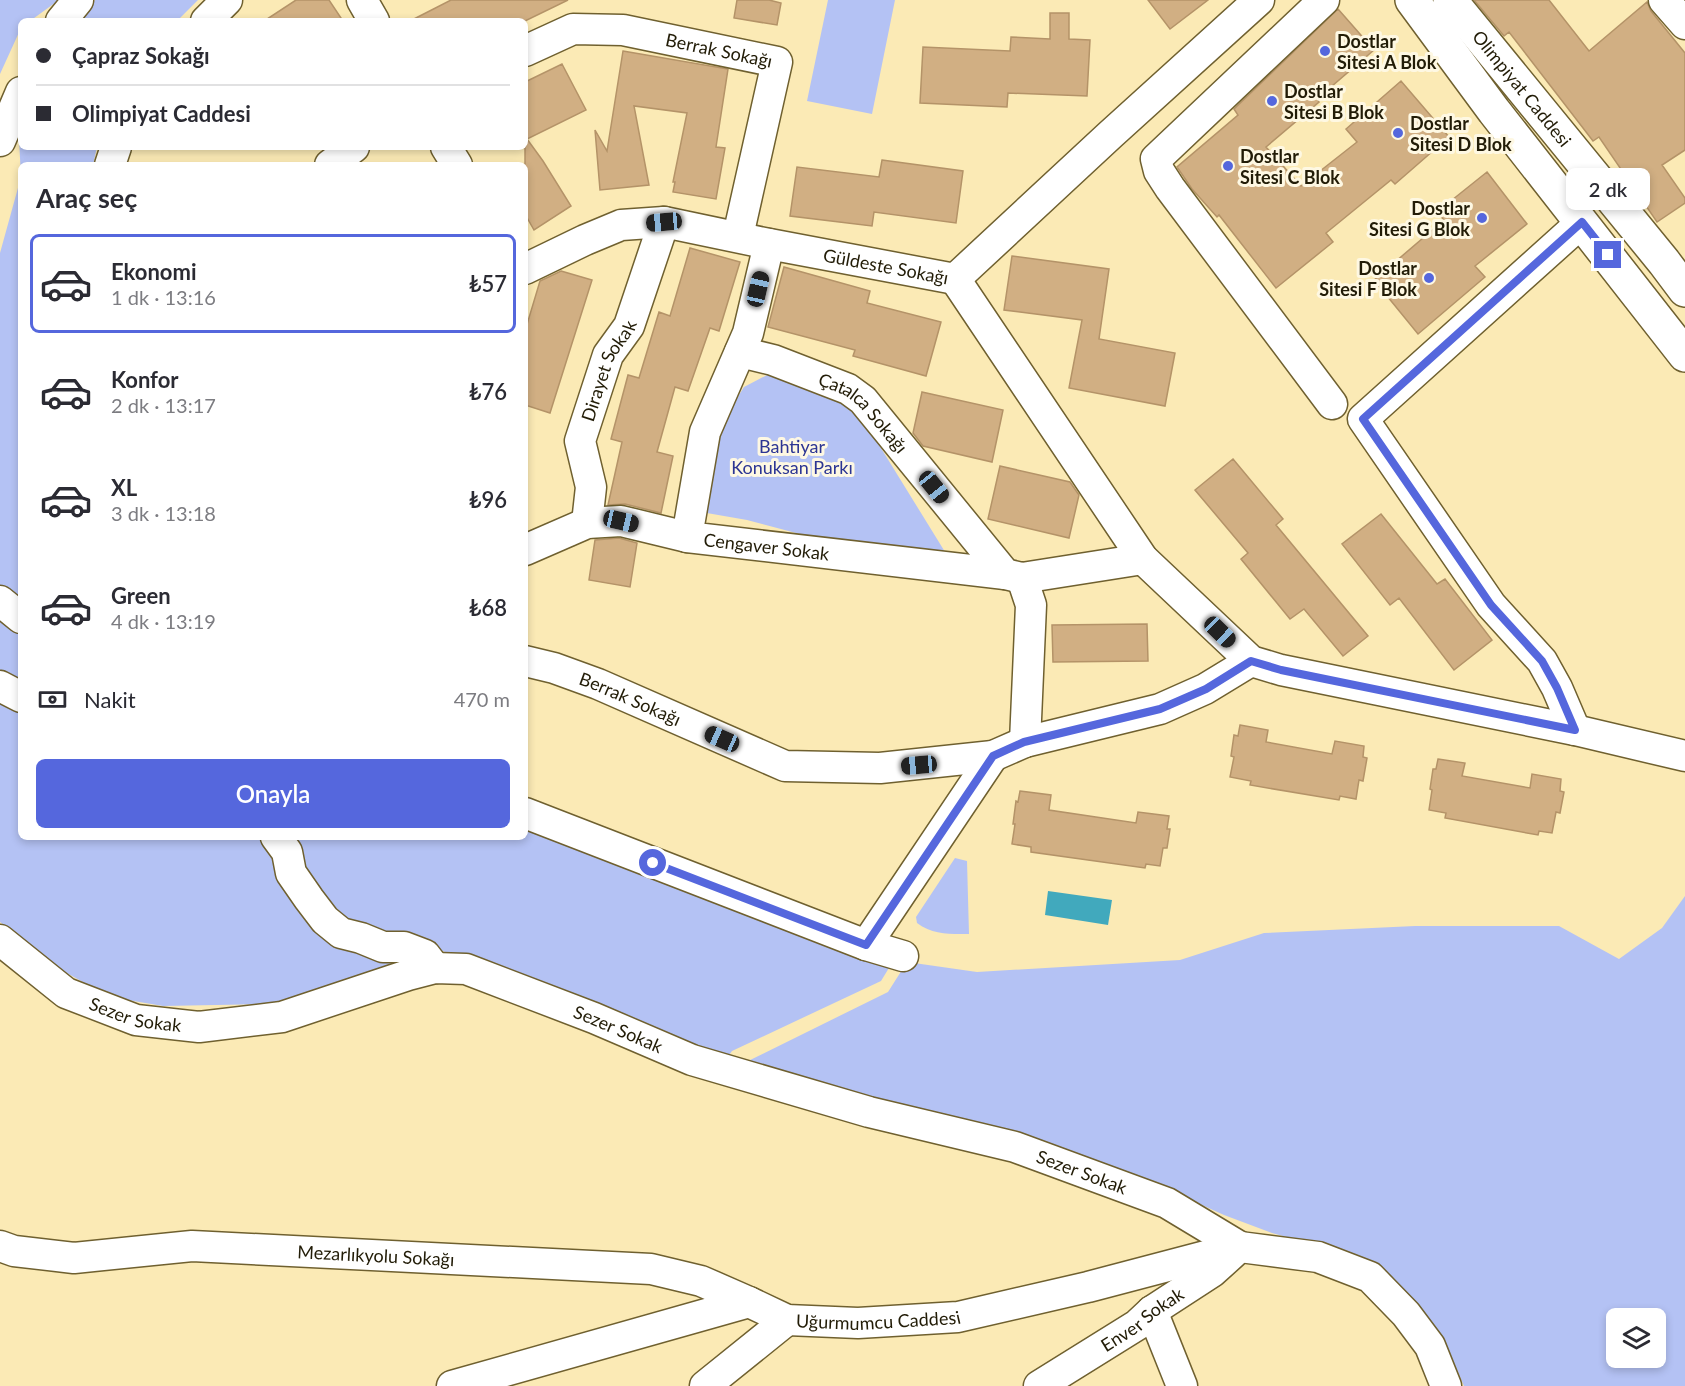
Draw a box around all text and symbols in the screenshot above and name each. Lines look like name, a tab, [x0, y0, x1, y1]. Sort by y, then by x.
street label: Olimpiyat Caddesi	[1468, 26, 1576, 151]
street label: Berrak Sokağı	[664, 28, 774, 72]
place label: Dostlar Sitesi A Blok	[1337, 30, 1437, 73]
text: Çapraz Sokağı	[72, 42, 210, 69]
marker: Dostlar Sitesi A Blok	[1318, 44, 1332, 58]
place label: Dostlar Sitesi B Blok	[1284, 80, 1384, 123]
marker: Dostlar Sitesi B Blok	[1265, 94, 1279, 108]
text: Olimpiyat Caddesi	[72, 100, 251, 127]
place label: Dostlar Sitesi D Blok	[1410, 112, 1512, 155]
marker: Dostlar Sitesi D Blok	[1391, 126, 1405, 140]
place label: Dostlar Sitesi C Blok	[1240, 145, 1340, 188]
marker: Dostlar Sitesi C Blok	[1221, 159, 1235, 173]
callout: 2 dk	[1566, 168, 1650, 210]
text: 2 dk	[1589, 177, 1627, 201]
text: Araç seç	[36, 181, 137, 214]
place label: Dostlar Sitesi G Blok	[1369, 197, 1470, 240]
car	[645, 211, 683, 233]
marker: Dostlar Sitesi G Blok	[1475, 211, 1489, 225]
route end	[1594, 241, 1621, 268]
street label: Güldeste Sokağı	[821, 243, 950, 289]
icon: car	[39, 257, 93, 311]
place label: Dostlar Sitesi F Blok	[1319, 257, 1417, 300]
text: Ekonomi	[111, 258, 197, 285]
car	[745, 269, 771, 309]
text: ₺57	[469, 270, 507, 297]
marker: Dostlar Sitesi F Blok	[1422, 271, 1436, 285]
text: 1 dk · 13:16	[111, 285, 216, 309]
street label: Dirayet Sokak	[576, 317, 641, 424]
icon: car	[39, 365, 93, 419]
text: Konfor	[111, 366, 179, 393]
street label: Çatalca Sokağı	[815, 368, 913, 458]
text: ₺76	[469, 378, 507, 405]
text: 2 dk · 13:17	[111, 393, 216, 417]
park label: Bahtiyar Konuksan Parkı	[731, 435, 853, 478]
car	[916, 467, 952, 507]
icon: car	[39, 473, 93, 527]
text: XL	[111, 474, 137, 501]
text: ₺96	[469, 486, 507, 513]
text: 3 dk · 13:18	[111, 501, 216, 525]
car	[601, 508, 641, 534]
street label: Cengaver Sokak	[703, 528, 831, 565]
icon: car	[39, 581, 93, 635]
text: Green	[111, 582, 171, 609]
text: ₺68	[469, 594, 507, 621]
text: 4 dk · 13:19	[111, 609, 216, 633]
car	[1201, 613, 1239, 651]
street label: Berrak Sokağı	[576, 667, 684, 730]
icon: cash	[36, 683, 69, 716]
text: Nakit	[84, 686, 136, 713]
text: 470 m	[454, 687, 510, 711]
car	[702, 723, 742, 755]
car	[900, 754, 938, 776]
button: Onayla	[36, 759, 510, 828]
route start	[639, 849, 666, 876]
street label: Sezer Sokak	[86, 992, 183, 1036]
street label: Sezer Sokak	[571, 1000, 667, 1058]
street label: Sezer Sokak	[1034, 1145, 1131, 1199]
street label: Mezarlıkyolu Sokağı	[297, 1240, 455, 1270]
street label: Enver Sokak	[1097, 1282, 1188, 1356]
street label: Uğurmumcu Caddesi	[796, 1306, 963, 1334]
map controls	[1606, 1308, 1666, 1368]
button: layers	[1606, 1308, 1666, 1368]

